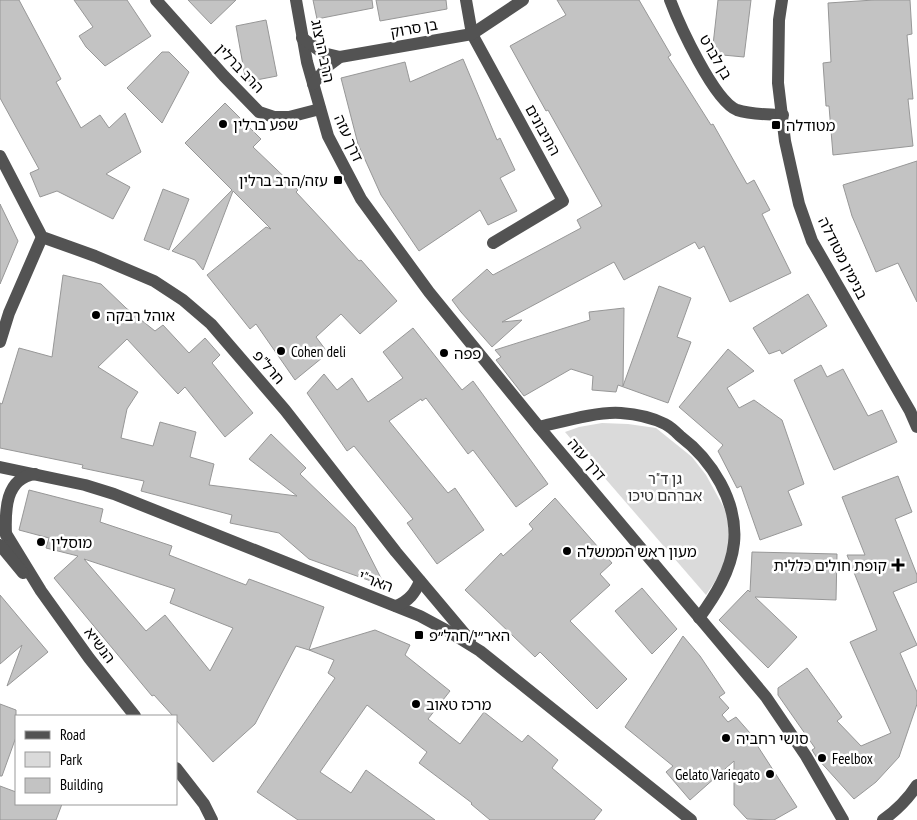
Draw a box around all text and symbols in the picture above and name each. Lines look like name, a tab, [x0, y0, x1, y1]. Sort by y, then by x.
street label: בן סרוק	[389, 14, 440, 42]
street label: הרב הרצוג	[307, 18, 339, 84]
street label: בן לברט	[695, 31, 737, 83]
street label: הרב ברלין	[212, 39, 268, 97]
street label: התיבונים	[521, 101, 565, 159]
street label: דרך עזה	[330, 111, 368, 165]
place label: שפע ברלין	[233, 115, 298, 134]
place label: מטודלה	[786, 116, 835, 135]
marker: שפע ברלין	[217, 118, 229, 130]
marker: מטודלה	[770, 119, 782, 131]
place label: עזה/הרב ברלין	[239, 171, 328, 190]
marker: עזה/הרב ברלין	[332, 174, 344, 186]
street label: בנימין מטודלה	[814, 214, 872, 303]
place label: אוהל רבקה	[106, 306, 175, 325]
marker: אוהל רבקה	[90, 309, 102, 321]
place label: Cohen deli	[291, 342, 346, 361]
place label: פפה	[454, 344, 481, 363]
marker: Cohen deli	[275, 345, 287, 357]
street label: חרל"פ	[249, 346, 289, 388]
marker: פפה	[438, 347, 450, 359]
street label: דרך עזה	[564, 434, 610, 484]
park label: גן ד"ר אברהם טיכו	[628, 469, 702, 505]
place label: מוסלין	[51, 533, 92, 552]
marker: מוסלין	[35, 536, 47, 548]
place label: מעון ראש הממשלה	[577, 542, 697, 561]
marker: מעון ראש הממשלה	[561, 545, 573, 557]
place label: קופת חולים כללית	[773, 556, 887, 575]
marker: קופת חולים כללית	[891, 558, 905, 572]
street label: האר"י	[356, 566, 396, 596]
street label: הנשיא	[80, 623, 120, 667]
place label: האר״י/חרל״פ	[429, 626, 510, 645]
marker: האר״י/חרל״פ	[413, 629, 425, 641]
place label: מרכז טאוב	[426, 695, 491, 714]
marker: מרכז טאוב	[410, 698, 422, 710]
legend	[15, 715, 178, 805]
text: Road	[60, 725, 86, 744]
place label: סושי רחביה	[736, 729, 809, 748]
marker: סושי רחביה	[720, 732, 732, 744]
place label: Feelbox	[832, 749, 873, 768]
text: Park	[60, 750, 82, 769]
marker: Feelbox	[816, 752, 828, 764]
place label: Gelato Variegato	[675, 765, 760, 784]
marker: Gelato Variegato	[764, 768, 776, 780]
text: Building	[60, 775, 103, 794]

